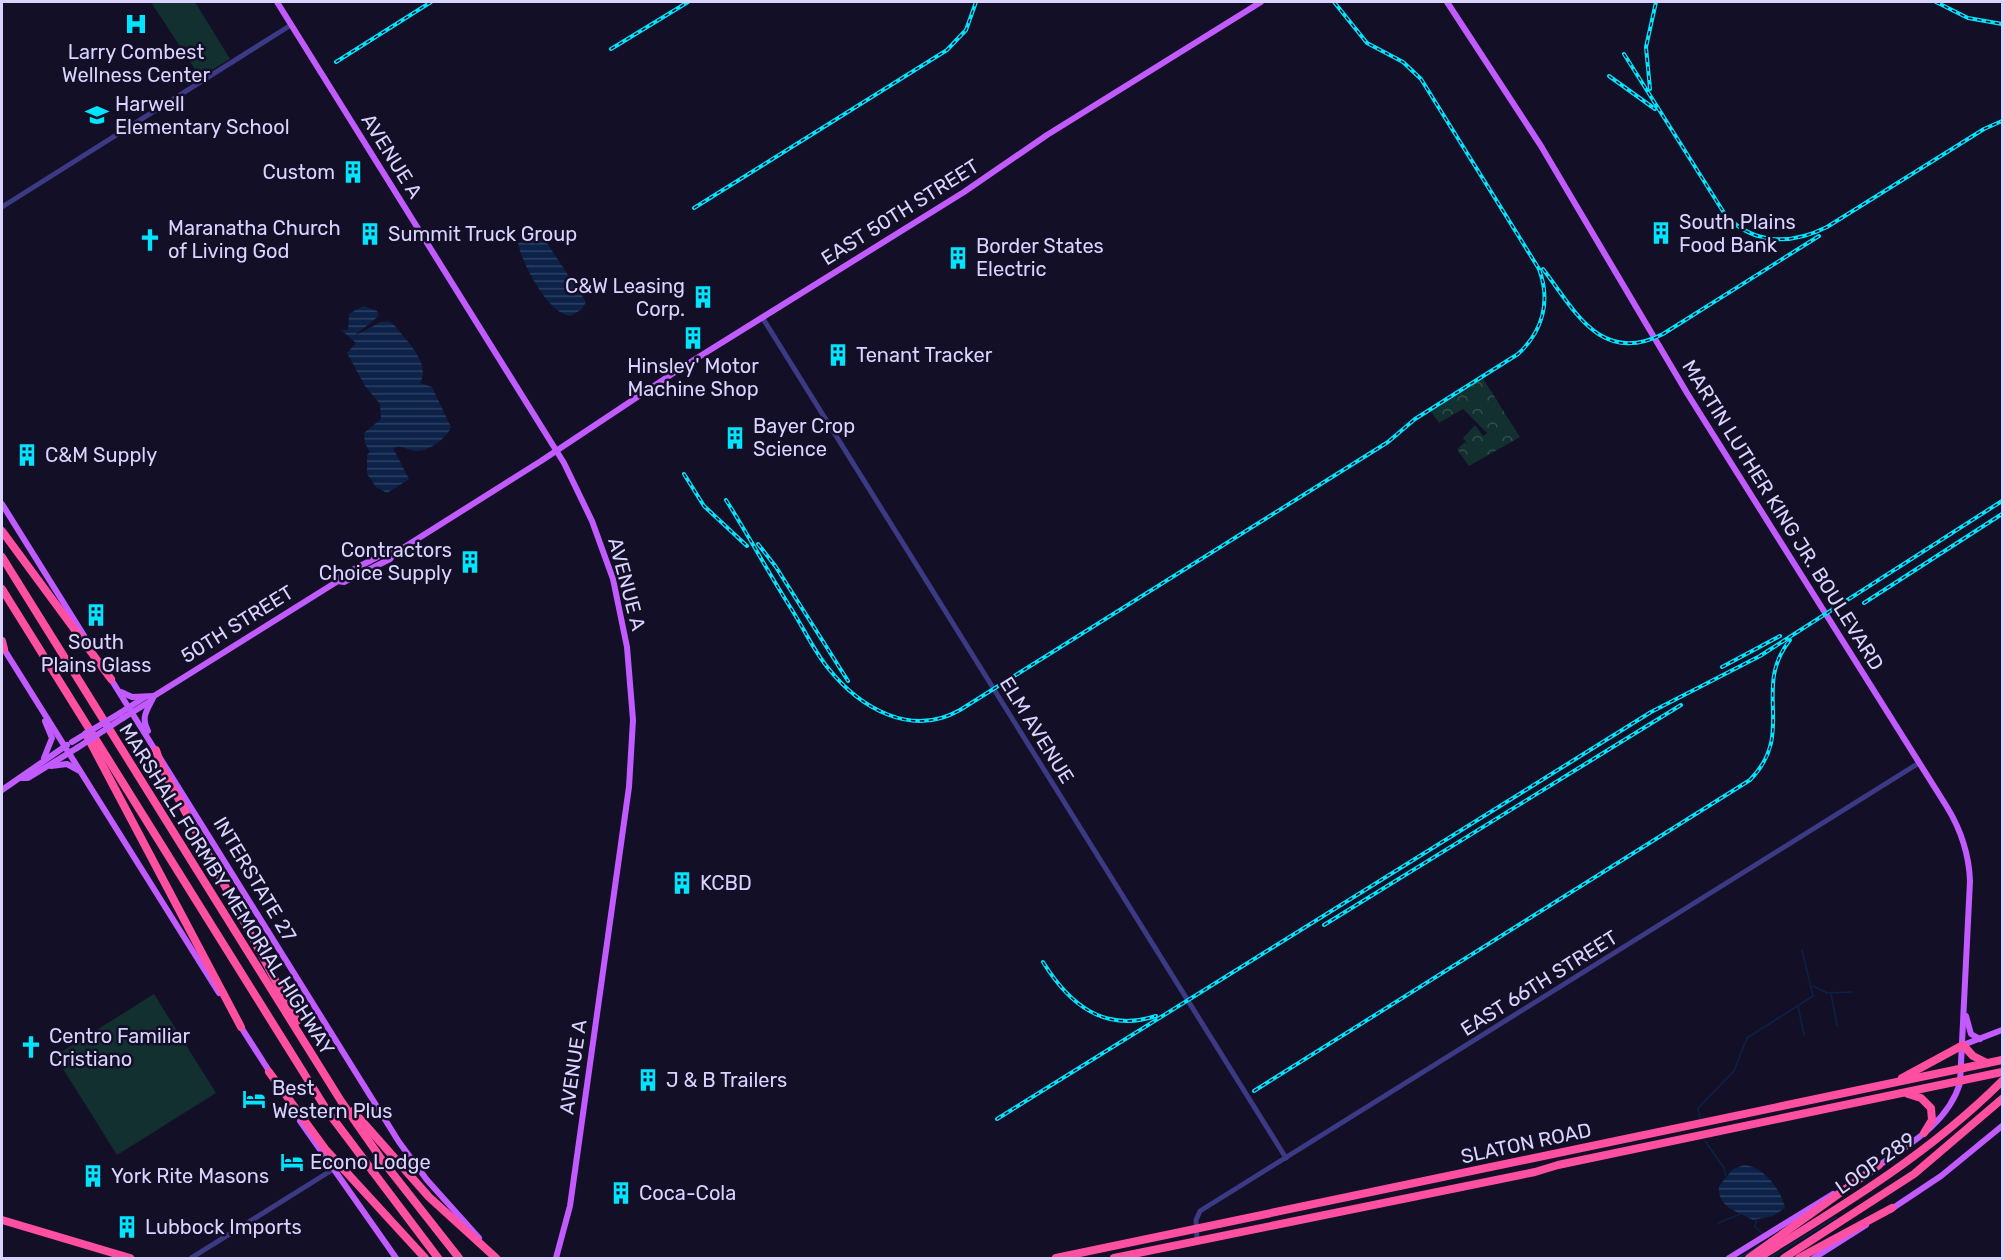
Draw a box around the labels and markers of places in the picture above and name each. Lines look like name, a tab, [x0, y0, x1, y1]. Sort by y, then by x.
hospital icon: Larry Combest Wellness Center	[123, 11, 149, 37]
place label: Larry Combest Wellness Center	[62, 40, 211, 87]
place label: Harwell Elementary School	[115, 92, 290, 139]
school or university icon: Harwell Elementary School	[84, 102, 110, 128]
building icon: Custom	[340, 159, 366, 185]
place label: Custom	[262, 160, 335, 184]
place label: South Plains Food Bank	[1679, 210, 1796, 257]
place label: Maranatha Church of Living God	[168, 216, 341, 263]
building icon: South Plains Food Bank	[1648, 220, 1674, 246]
building icon: Summit Truck Group	[357, 221, 383, 247]
place label: Summit Truck Group	[388, 222, 577, 246]
church icon: Maranatha Church of Living God	[137, 227, 163, 253]
place label: Border States Electric	[976, 234, 1104, 281]
building icon: Border States Electric	[945, 245, 971, 271]
place label: C&W Leasing Corp.	[565, 274, 685, 321]
building icon: C&W Leasing Corp.	[690, 284, 716, 310]
building icon: Hinsley' Motor Machine Shop	[680, 325, 706, 351]
building icon: Tenant Tracker	[825, 342, 851, 368]
place label: Tenant Tracker	[856, 343, 993, 367]
place label: Hinsley' Motor Machine Shop	[627, 354, 759, 401]
place label: Bayer Crop Science	[753, 414, 855, 461]
building icon: Bayer Crop Science	[722, 425, 748, 451]
building icon: C&M Supply	[14, 442, 40, 468]
place label: C&M Supply	[45, 443, 157, 467]
place label: Contractors Choice Supply	[319, 538, 452, 585]
building icon: Contractors Choice Supply	[457, 549, 483, 575]
building icon: South Plains Glass	[83, 602, 109, 628]
place label: South Plains Glass	[41, 630, 151, 677]
building icon: KCBD	[669, 870, 695, 896]
place label: KCBD	[700, 871, 752, 895]
place label: Centro Familiar Cristiano	[49, 1024, 191, 1071]
church icon: Centro Familiar Cristiano	[18, 1034, 44, 1060]
building icon: J & B Trailers	[635, 1067, 661, 1093]
place label: J & B Trailers	[666, 1068, 787, 1092]
place label: Best Western Plus	[272, 1076, 393, 1123]
hotel icon: Best Western Plus	[241, 1086, 267, 1112]
hotel icon: Econo Lodge	[279, 1149, 305, 1175]
place label: Econo Lodge	[310, 1150, 431, 1174]
building icon: York Rite Masons	[80, 1163, 106, 1189]
place label: York Rite Masons	[111, 1164, 269, 1188]
building icon: Coca-Cola	[608, 1180, 634, 1206]
place label: Coca-Cola	[639, 1181, 736, 1205]
building icon: Lubbock Imports	[114, 1214, 140, 1240]
place label: Lubbock Imports	[145, 1215, 302, 1239]

